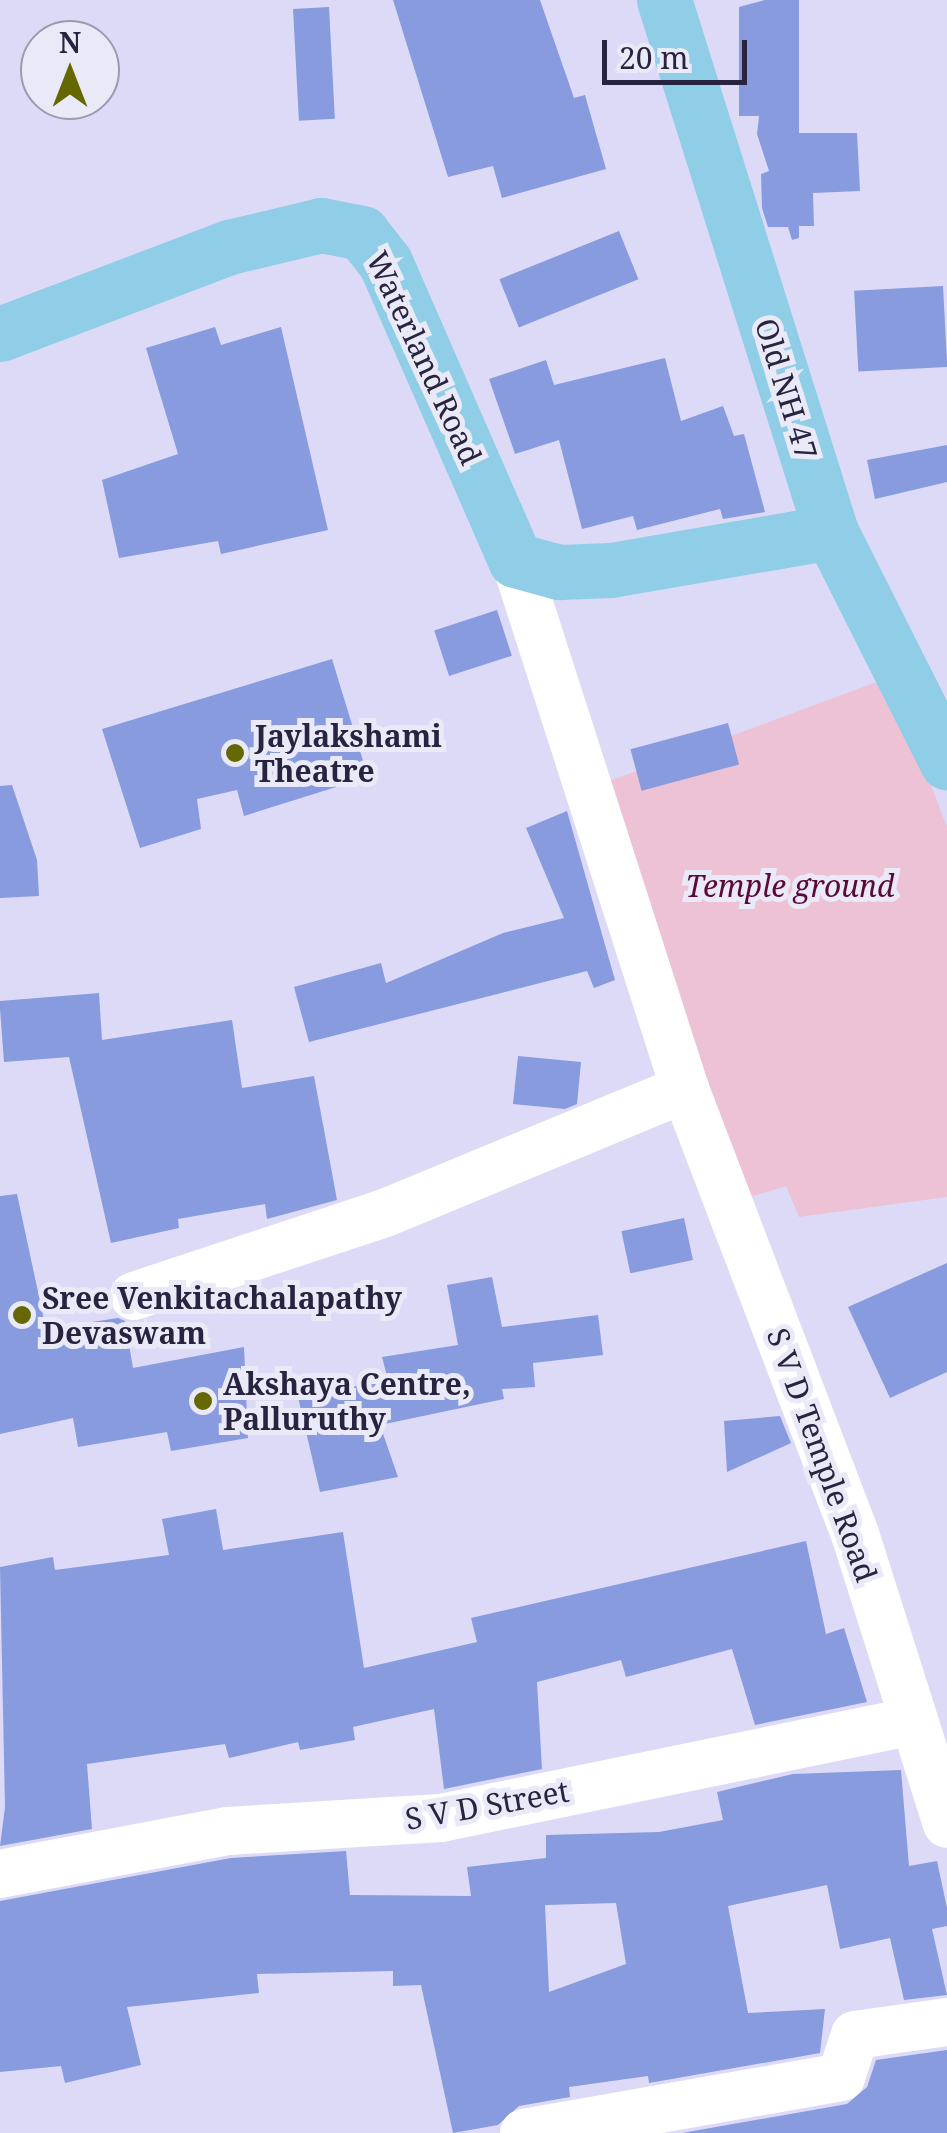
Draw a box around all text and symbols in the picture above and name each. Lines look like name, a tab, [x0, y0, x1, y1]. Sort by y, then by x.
north arrow	[20, 20, 120, 120]
scale bar	[607, 20, 752, 82]
text: N	[59, 23, 81, 61]
text: 20 m	[619, 37, 689, 78]
street label: Waterland Road	[359, 246, 489, 470]
street label: Old NH 47	[747, 314, 825, 464]
place label: Jaylakshami Theatre	[255, 718, 442, 788]
marker: Jaylakshami Theatre	[224, 742, 246, 764]
park label: Temple ground	[686, 868, 894, 904]
place label: Sree Venkitachalapathy Devaswam	[42, 1280, 402, 1350]
marker: Sree Venkitachalapathy Devaswam	[11, 1304, 33, 1326]
street label: S V D Temple Road	[759, 1323, 885, 1587]
place label: Akshaya Centre, Palluruthy	[223, 1366, 471, 1436]
marker: Akshaya Centre, Palluruthy	[192, 1390, 214, 1412]
street label: S V D Street	[402, 1773, 572, 1837]

